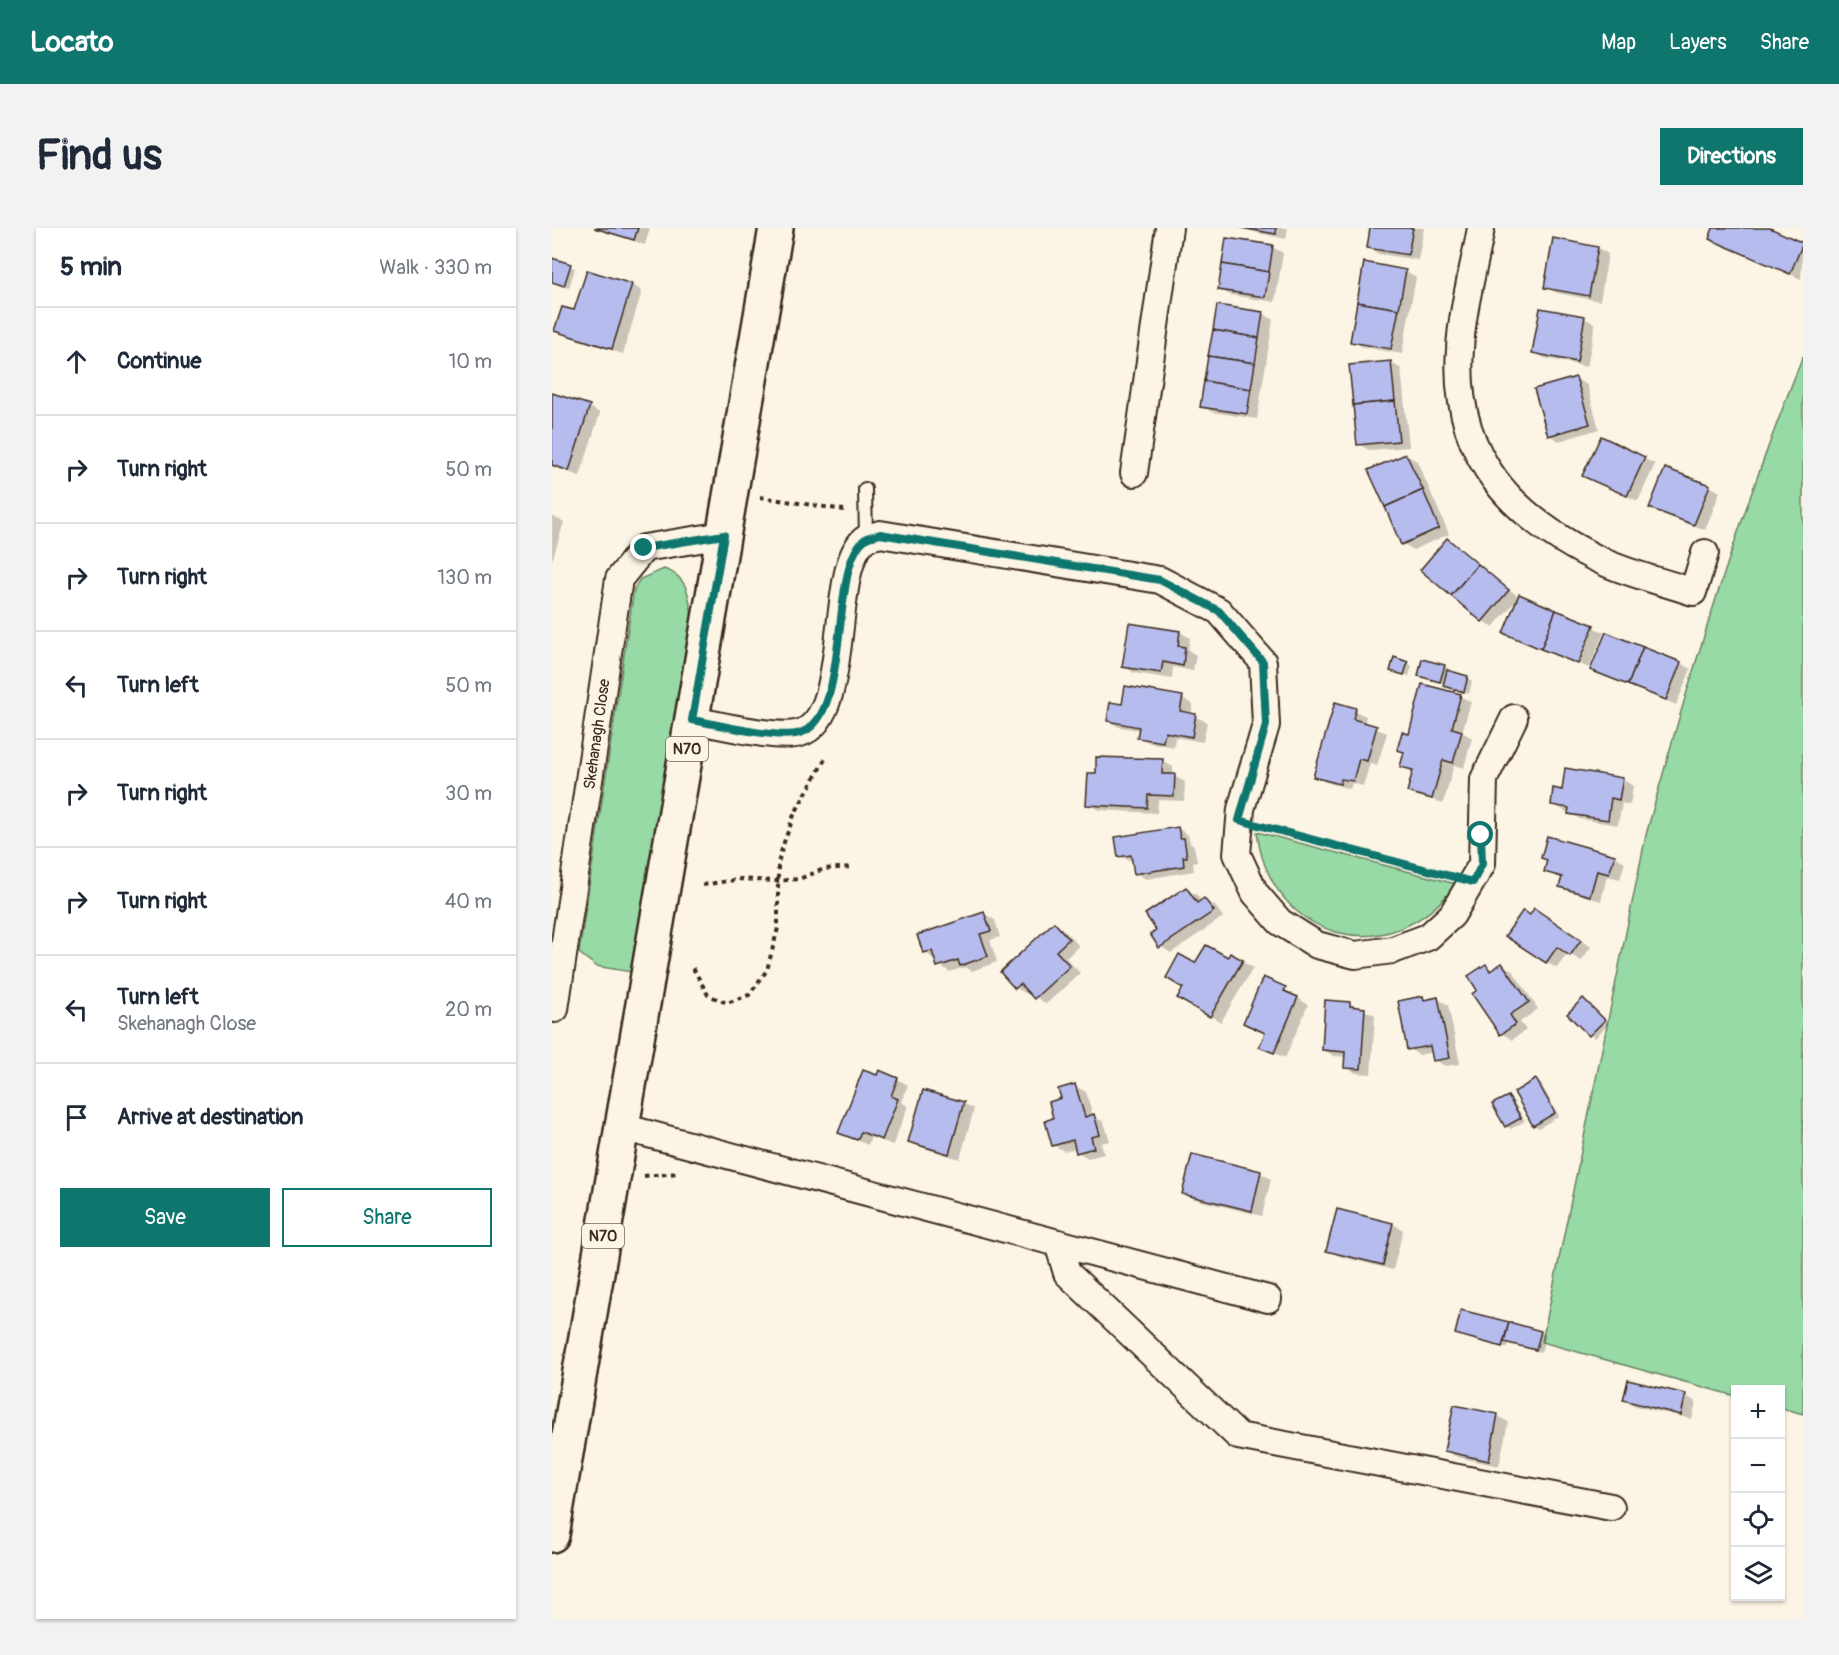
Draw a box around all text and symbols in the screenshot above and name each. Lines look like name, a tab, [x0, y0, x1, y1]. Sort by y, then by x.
text: Locato	[30, 25, 114, 60]
text: Map	[1601, 29, 1636, 56]
text: Layers	[1669, 29, 1727, 56]
text: Share	[1760, 29, 1809, 56]
button: Directions	[1660, 128, 1803, 185]
text: Find us	[36, 130, 162, 182]
text: 5 min	[60, 251, 122, 283]
text: Walk · 330 m	[379, 255, 492, 280]
icon: ahead	[60, 345, 93, 378]
text: Continue	[117, 347, 201, 375]
text: 10 m	[448, 349, 492, 374]
icon: right	[60, 453, 93, 486]
text: Turn right	[117, 455, 207, 483]
text: 50 m	[445, 457, 492, 482]
route end	[630, 534, 656, 560]
icon: right	[60, 561, 93, 594]
text: Turn right	[117, 563, 207, 591]
text: 130 m	[437, 565, 492, 590]
icon: left	[60, 669, 93, 702]
text: Turn left	[117, 671, 199, 699]
text: 50 m	[445, 673, 492, 698]
street label: Skehanagh Close	[579, 678, 615, 791]
road number: N70	[666, 737, 708, 761]
icon: right	[60, 777, 93, 810]
text: Turn right	[117, 779, 207, 807]
text: 30 m	[445, 781, 492, 806]
route start	[1467, 821, 1493, 847]
icon: right	[60, 885, 93, 918]
text: Turn right	[117, 887, 207, 915]
text: 40 m	[445, 889, 492, 914]
text: Turn left	[117, 983, 199, 1011]
icon: left	[60, 993, 93, 1026]
text: 20 m	[445, 997, 492, 1022]
text: Skehanagh Close	[117, 1011, 256, 1036]
icon: arrive	[60, 1101, 93, 1134]
text: Arrive at destination	[117, 1103, 303, 1131]
button: Save	[60, 1188, 270, 1247]
button: Share	[282, 1188, 492, 1247]
road number: N70	[582, 1224, 624, 1248]
map controls	[1731, 1385, 1785, 1601]
button: +	[1731, 1385, 1785, 1439]
button: −	[1731, 1439, 1785, 1493]
button: locate	[1731, 1493, 1785, 1547]
button: layers	[1731, 1547, 1785, 1601]

